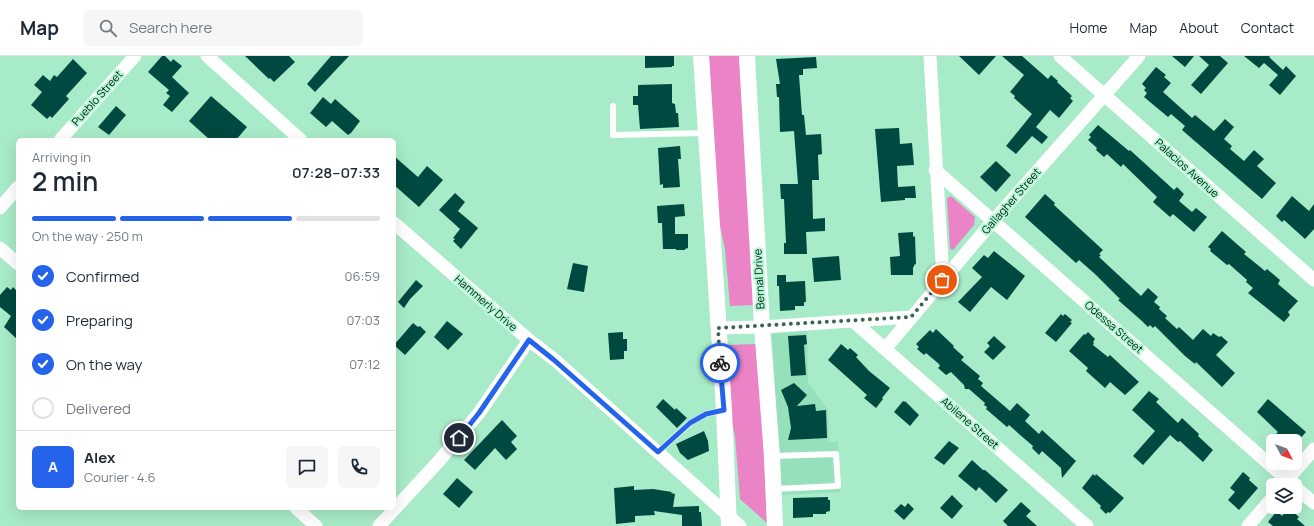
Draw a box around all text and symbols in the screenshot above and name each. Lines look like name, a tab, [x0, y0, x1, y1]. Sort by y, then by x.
search box	[83, 10, 363, 46]
text: Map	[20, 15, 59, 41]
icon: search	[97, 17, 119, 39]
text: Search here	[129, 17, 212, 38]
text: Home	[1070, 18, 1107, 37]
text: Map	[1129, 18, 1157, 37]
text: About	[1179, 18, 1219, 37]
text: Contact	[1241, 18, 1294, 37]
street label: Pueblo Street	[68, 67, 126, 129]
street label: Palacios Avenue	[1152, 135, 1223, 201]
text: Arriving in	[32, 148, 91, 166]
text: 07:28–07:33	[292, 162, 380, 183]
text: 2 min	[32, 163, 98, 199]
street label: Gallagher Street	[978, 164, 1044, 237]
text: On the way · 250 m	[32, 227, 143, 245]
street label: Bernal Drive	[749, 248, 768, 310]
pin	[925, 263, 959, 297]
icon: check	[32, 265, 54, 287]
text: Confirmed	[66, 266, 139, 287]
text: 06:59	[345, 267, 380, 285]
icon: bag	[931, 269, 953, 291]
street label: Hammerly Drive	[452, 271, 521, 335]
street label: Odessa Street	[1082, 297, 1147, 356]
icon: check	[32, 309, 54, 331]
text: Preparing	[66, 310, 133, 331]
text: 07:03	[347, 311, 380, 329]
courier	[700, 343, 740, 383]
icon: bike	[709, 352, 731, 374]
icon: check	[32, 353, 54, 375]
text: On the way	[66, 354, 142, 375]
text: 07:12	[349, 355, 380, 373]
street label: Abilene Street	[938, 393, 1003, 452]
text: Delivered	[66, 398, 131, 419]
pin	[442, 421, 476, 455]
icon: home	[448, 427, 470, 449]
north arrow	[1266, 434, 1302, 470]
map controls	[1266, 434, 1302, 514]
button: chat	[286, 446, 328, 488]
button: phone	[338, 446, 380, 488]
text: Alex	[84, 447, 115, 468]
text: A	[48, 456, 58, 477]
text: Courier · 4.6	[84, 468, 156, 486]
button: layers	[1266, 478, 1302, 514]

